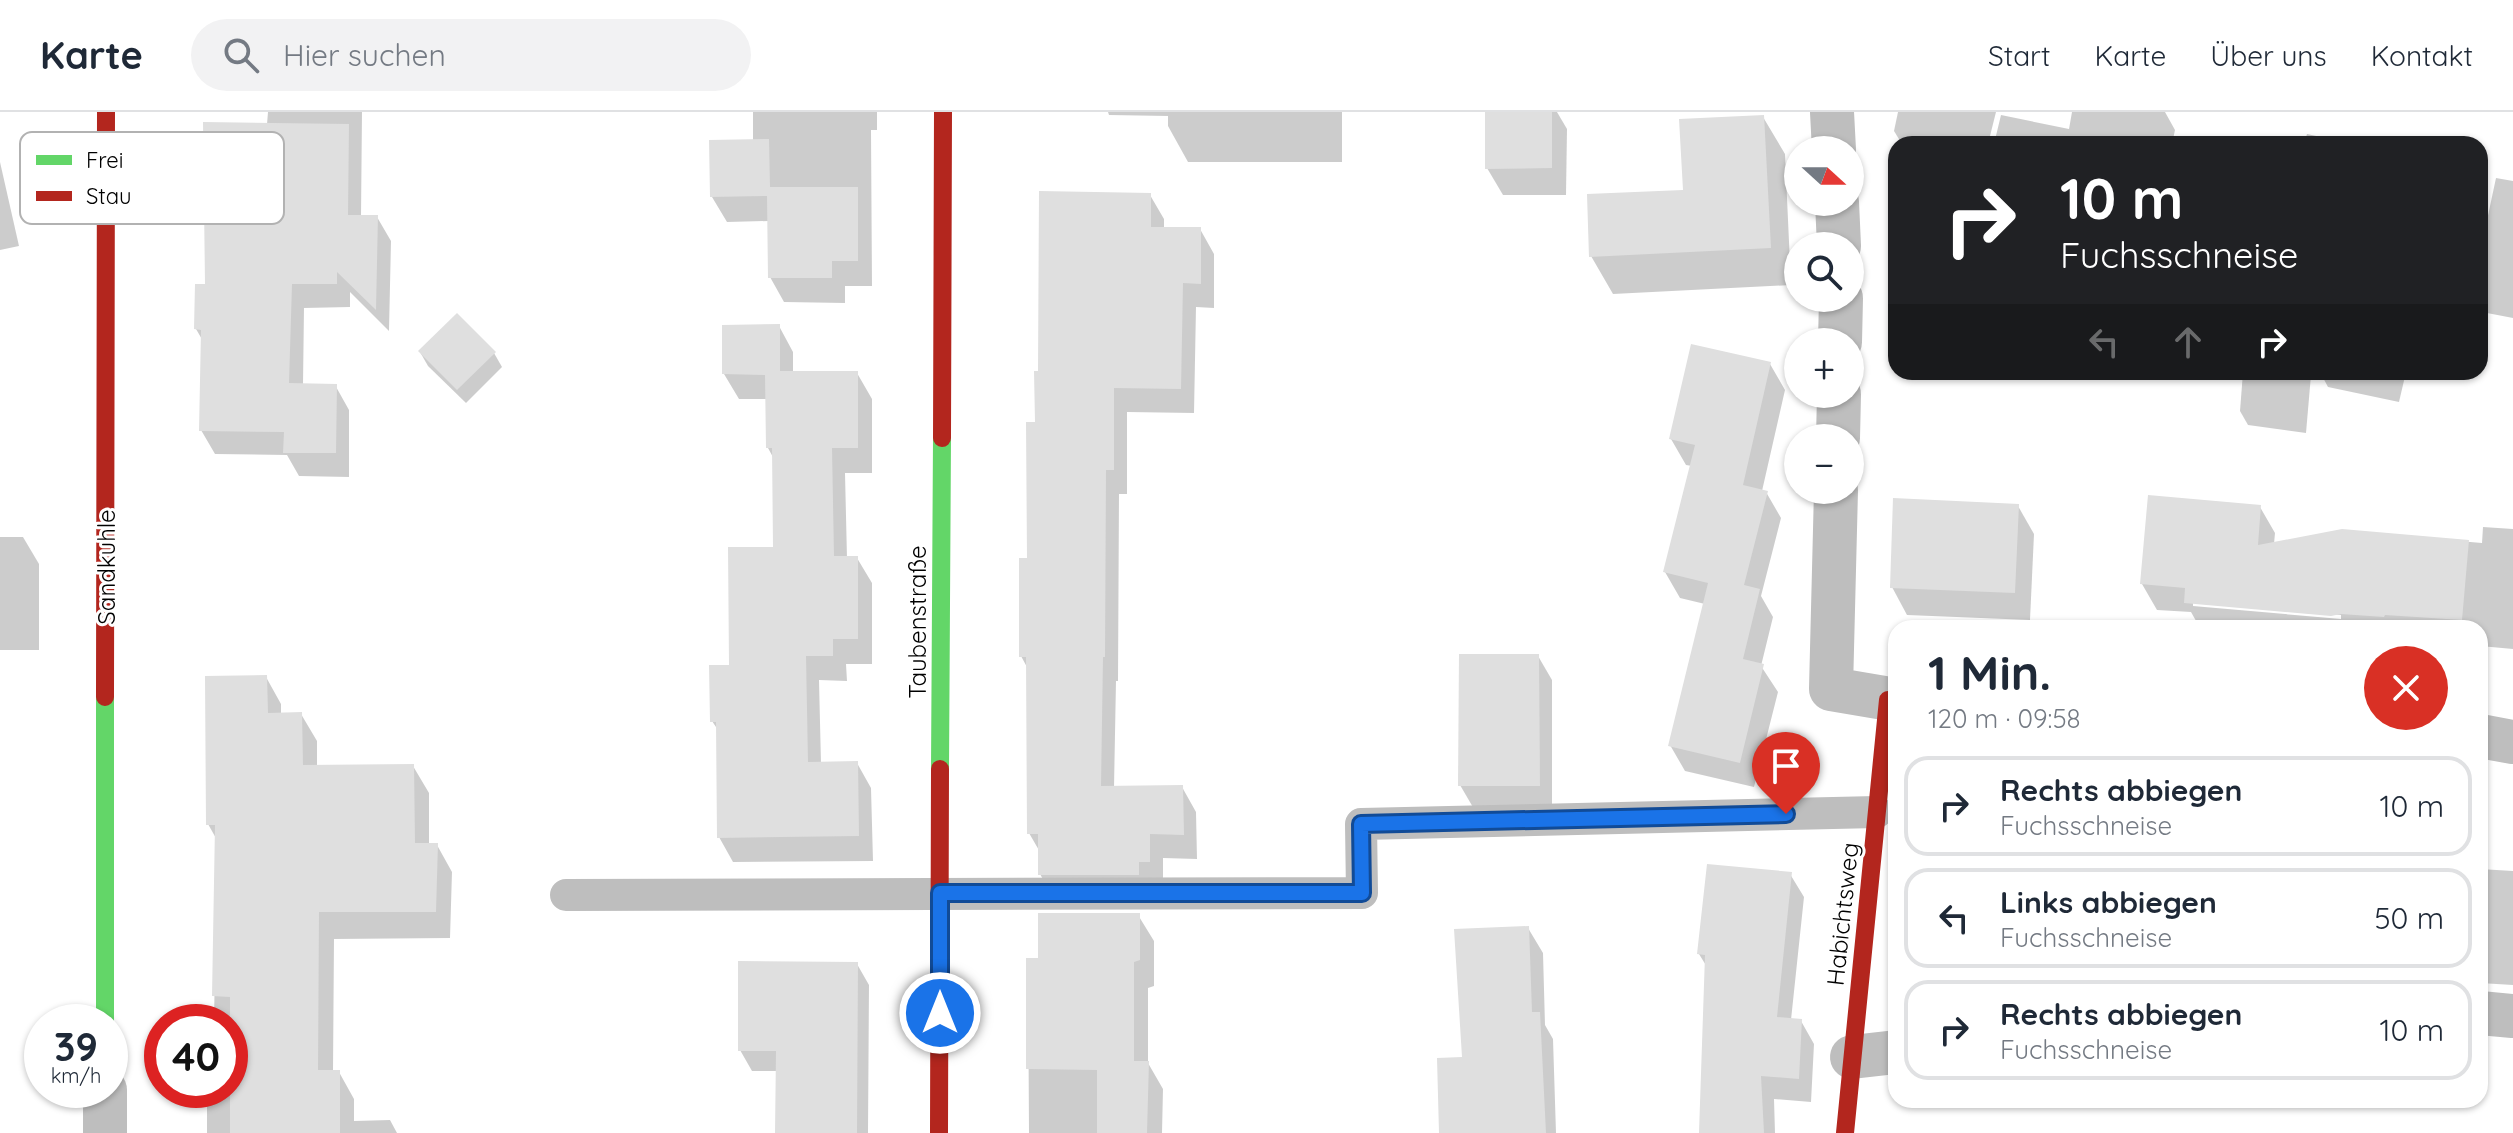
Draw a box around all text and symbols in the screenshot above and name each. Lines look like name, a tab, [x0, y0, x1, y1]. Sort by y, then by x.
search box	[191, 19, 751, 91]
text: Karte	[40, 31, 143, 79]
icon: search	[219, 33, 263, 77]
text: Hier suchen	[283, 36, 446, 74]
text: Start	[1988, 38, 2050, 73]
text: Karte	[2094, 38, 2166, 73]
text: Über uns	[2210, 38, 2327, 73]
text: Kontakt	[2371, 38, 2473, 73]
legend	[20, 132, 284, 224]
north arrow	[1784, 136, 1864, 216]
map controls	[1784, 136, 1864, 504]
text: Frei	[86, 146, 123, 174]
text: 10 m	[2060, 163, 2183, 233]
icon: right	[1928, 168, 2032, 272]
text: Stau	[86, 182, 131, 210]
button: search	[1784, 232, 1864, 312]
text: Fuchsschneise	[2060, 232, 2298, 277]
icon: left	[2082, 320, 2126, 364]
icon: ahead	[2166, 320, 2210, 364]
icon: right	[2250, 320, 2294, 364]
button: +	[1784, 328, 1864, 408]
button: −	[1784, 424, 1864, 504]
street label: Sandkuhle	[91, 509, 121, 625]
street label: Taubenstraße	[902, 545, 932, 699]
text: 1 Min.	[1928, 642, 2051, 702]
button: close	[2364, 646, 2448, 730]
text: 120 m · 09:58	[1928, 702, 2081, 735]
pin	[1752, 732, 1820, 814]
icon: arrive	[1764, 744, 1808, 788]
text: Rechts abbiegen	[2000, 771, 2242, 809]
icon: right	[1932, 784, 1976, 828]
text: 10 m	[2380, 787, 2444, 825]
text: Fuchsschneise	[2000, 809, 2172, 842]
street label: Habichtsweg	[1820, 841, 1864, 987]
text: Links abbiegen	[2000, 883, 2217, 921]
icon: left	[1932, 896, 1976, 940]
text: 50 m	[2374, 899, 2444, 937]
text: Fuchsschneise	[2000, 921, 2172, 954]
position arrow	[898, 971, 982, 1055]
text: Rechts abbiegen	[2000, 995, 2242, 1033]
speed limit sign: 40	[144, 1004, 248, 1108]
icon: right	[1932, 1008, 1976, 1052]
text: 10 m	[2380, 1011, 2444, 1049]
text: 39	[54, 1021, 98, 1071]
text: Fuchsschneise	[2000, 1033, 2172, 1066]
text: km/h	[51, 1063, 101, 1088]

